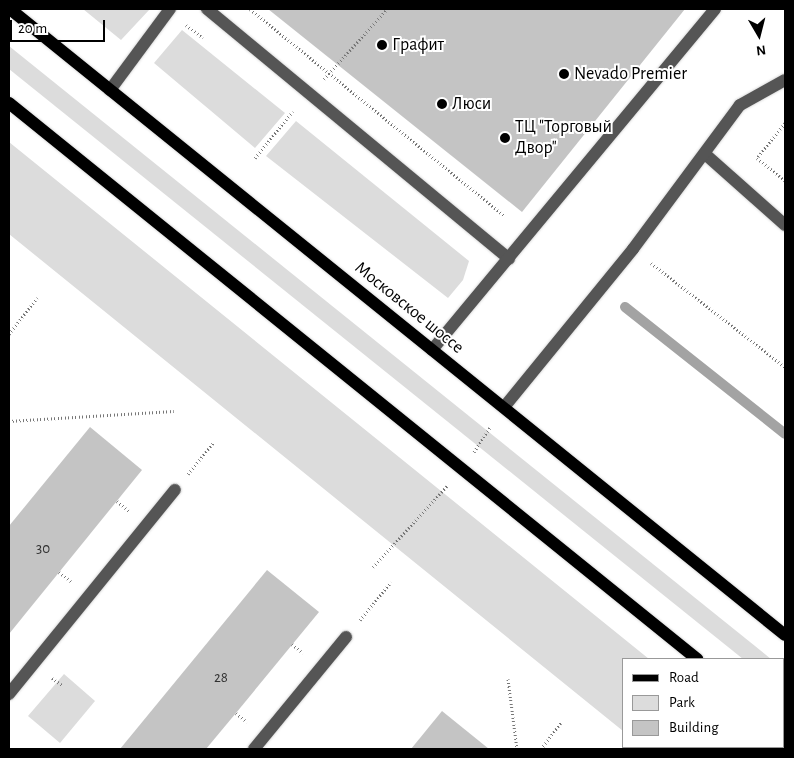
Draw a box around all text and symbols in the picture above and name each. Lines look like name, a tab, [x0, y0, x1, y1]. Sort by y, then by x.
scale bar	[12, 10, 108, 42]
north arrow	[734, 10, 784, 60]
text: 20 m	[18, 21, 47, 36]
place label: Графит	[392, 34, 444, 56]
marker: Графит	[376, 39, 388, 51]
text: N	[755, 42, 767, 57]
place label: Nevado Premier	[574, 63, 687, 85]
marker: Nevado Premier	[558, 68, 570, 80]
place label: Люси	[452, 93, 491, 115]
marker: Люси	[436, 98, 448, 110]
place label: ТЦ "Торговый Двор"	[515, 117, 612, 160]
marker: ТЦ "Торговый Двор"	[499, 132, 511, 144]
street label: Московское шоссе	[350, 257, 468, 359]
house number: 30	[36, 540, 50, 558]
legend	[622, 658, 784, 748]
house number: 28	[214, 669, 228, 687]
text: Road	[669, 670, 699, 685]
text: Park	[669, 695, 695, 710]
text: Building	[669, 720, 719, 735]

